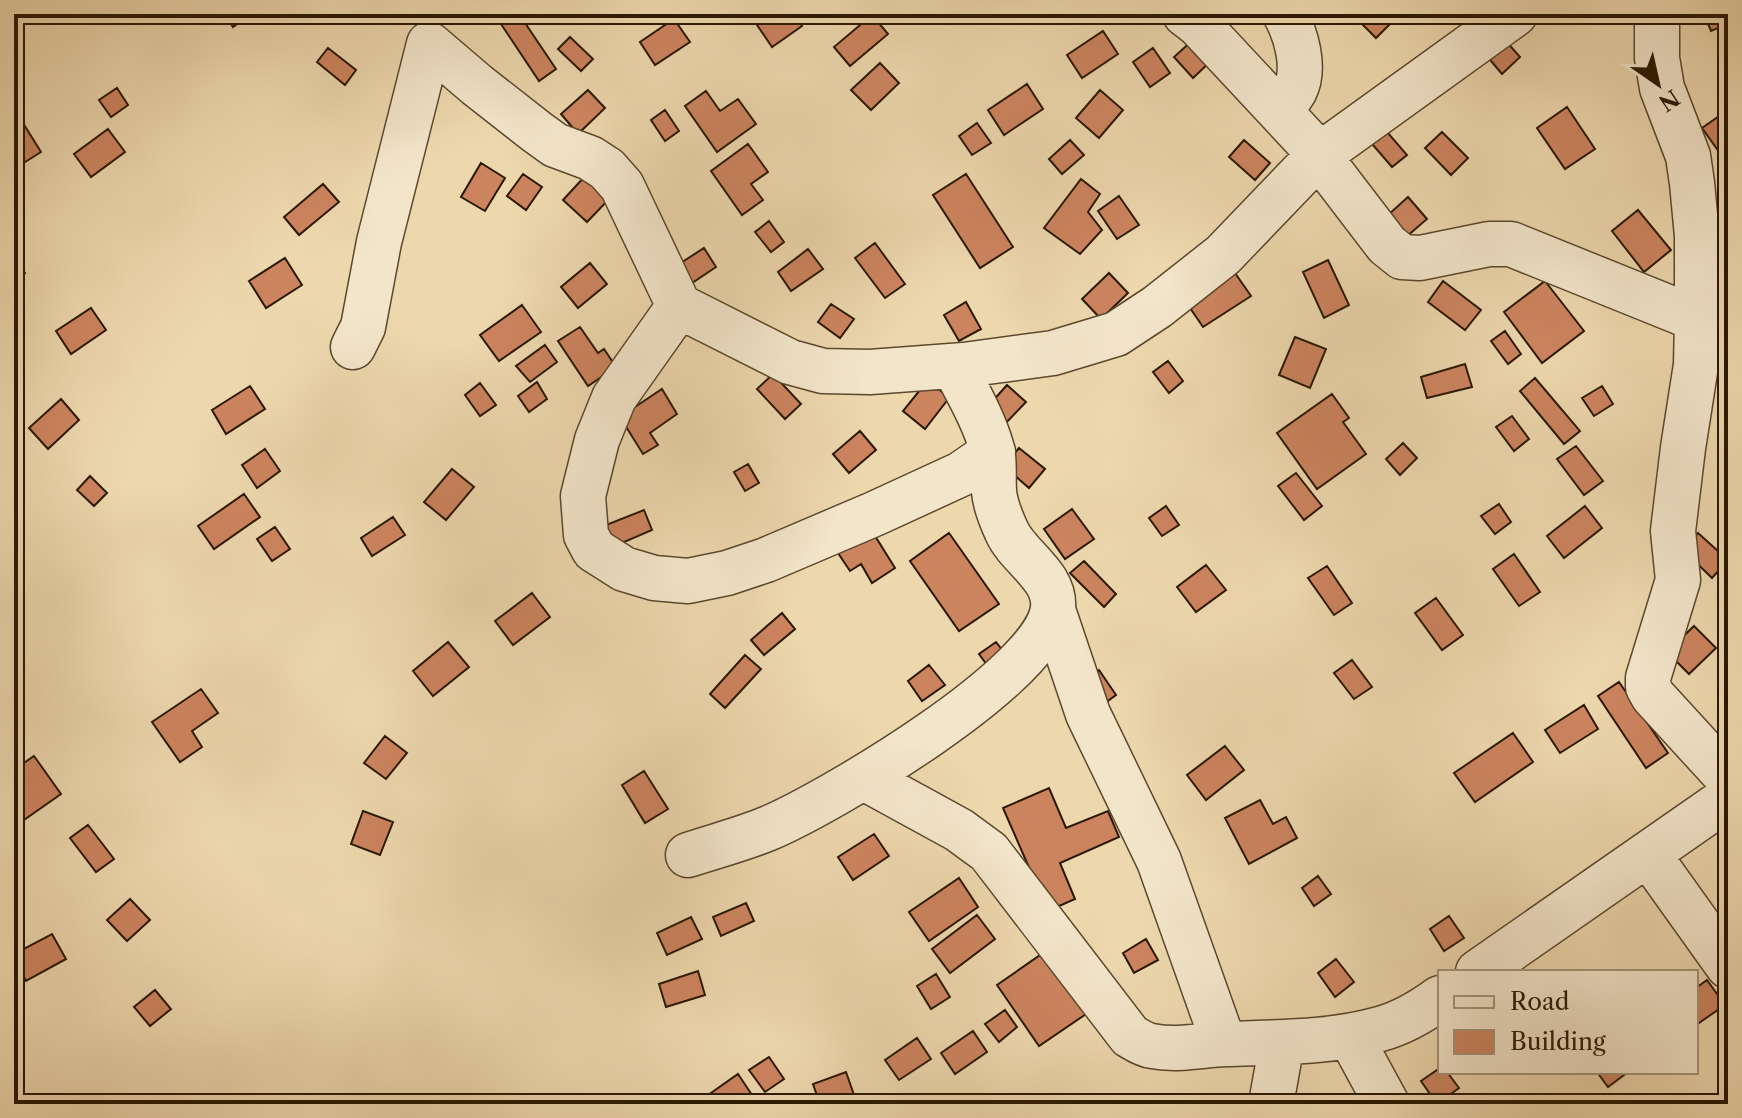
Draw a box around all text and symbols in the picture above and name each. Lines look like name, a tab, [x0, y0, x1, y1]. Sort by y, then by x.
north arrow	[1618, 44, 1698, 124]
text: N	[1653, 84, 1684, 117]
legend	[1438, 970, 1698, 1074]
text: Road	[1510, 987, 1570, 1016]
text: Building	[1510, 1027, 1606, 1056]

